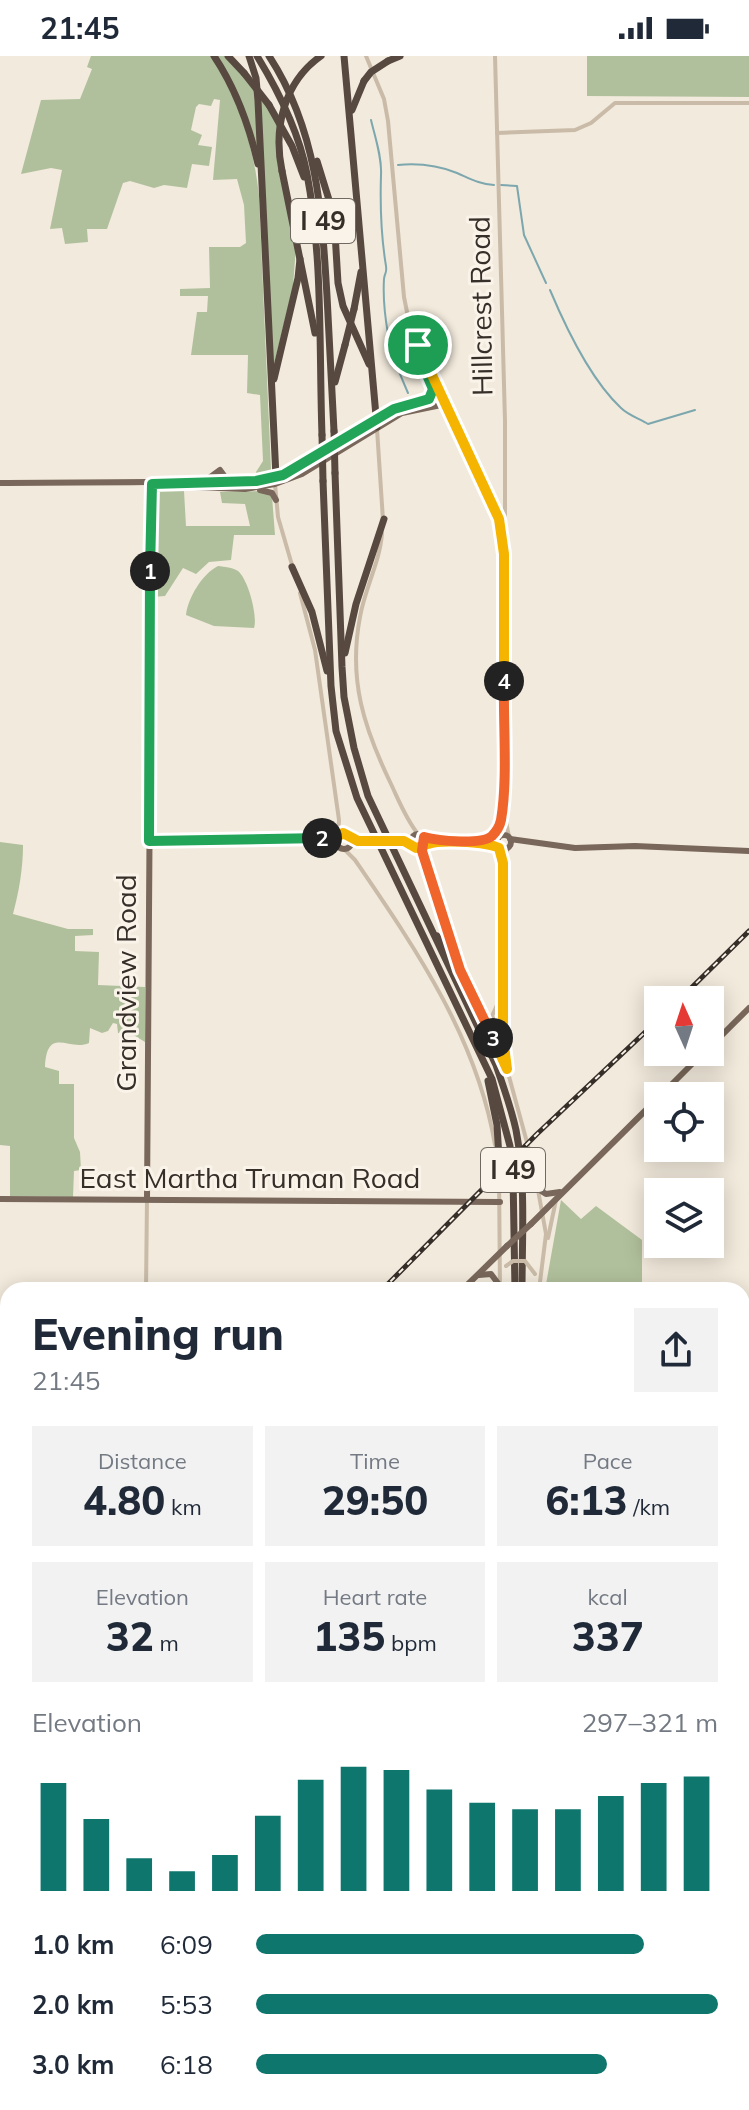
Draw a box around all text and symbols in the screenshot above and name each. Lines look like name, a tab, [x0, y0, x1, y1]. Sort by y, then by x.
text: 21:45	[40, 9, 119, 47]
road number: I 49	[291, 199, 355, 243]
street label: Hillcrest Road	[461, 216, 500, 396]
pin	[384, 311, 452, 379]
icon: arrive	[396, 323, 440, 367]
pin: 1	[130, 551, 170, 591]
text: 1	[143, 557, 157, 585]
pin: 4	[484, 661, 524, 701]
text: 4	[497, 667, 511, 695]
pin: 2	[302, 818, 342, 858]
text: 2	[315, 824, 329, 852]
street label: Grandview Road	[108, 874, 143, 1092]
north arrow	[644, 986, 724, 1066]
map controls	[644, 986, 724, 1258]
pin: 3	[473, 1018, 513, 1058]
text: 3	[486, 1024, 500, 1052]
button: locate	[644, 1082, 724, 1162]
road number: I 49	[481, 1148, 545, 1192]
street label: East Martha Truman Road	[80, 1160, 420, 1195]
button: layers	[644, 1178, 724, 1258]
text: Evening run	[32, 1306, 284, 1361]
button: share	[634, 1308, 718, 1392]
text: 21:45	[32, 1364, 100, 1397]
text: Distance	[98, 1447, 187, 1475]
text: Time	[350, 1447, 400, 1475]
text: Pace	[583, 1447, 632, 1475]
text: 4.80	[83, 1475, 165, 1525]
text: 29:50	[322, 1475, 428, 1525]
text: 6:13	[545, 1475, 628, 1525]
text: km	[165, 1493, 202, 1521]
text: /km	[628, 1493, 670, 1521]
text: Elevation	[96, 1583, 189, 1611]
text: Heart rate	[323, 1583, 427, 1611]
text: kcal	[588, 1583, 628, 1611]
text: 32	[106, 1611, 154, 1661]
text: 135	[313, 1611, 385, 1661]
text: 337	[572, 1611, 644, 1661]
text: m	[154, 1629, 179, 1657]
text: bpm	[385, 1629, 437, 1657]
text: Elevation	[32, 1706, 142, 1739]
text: 297–321 m	[582, 1706, 718, 1739]
text: 1.0 km	[32, 1928, 115, 1961]
text: 6:09	[160, 1928, 213, 1961]
text: 2.0 km	[32, 1988, 115, 2021]
text: 5:53	[160, 1988, 213, 2021]
text: 3.0 km	[32, 2048, 115, 2081]
text: 6:18	[160, 2048, 213, 2081]

